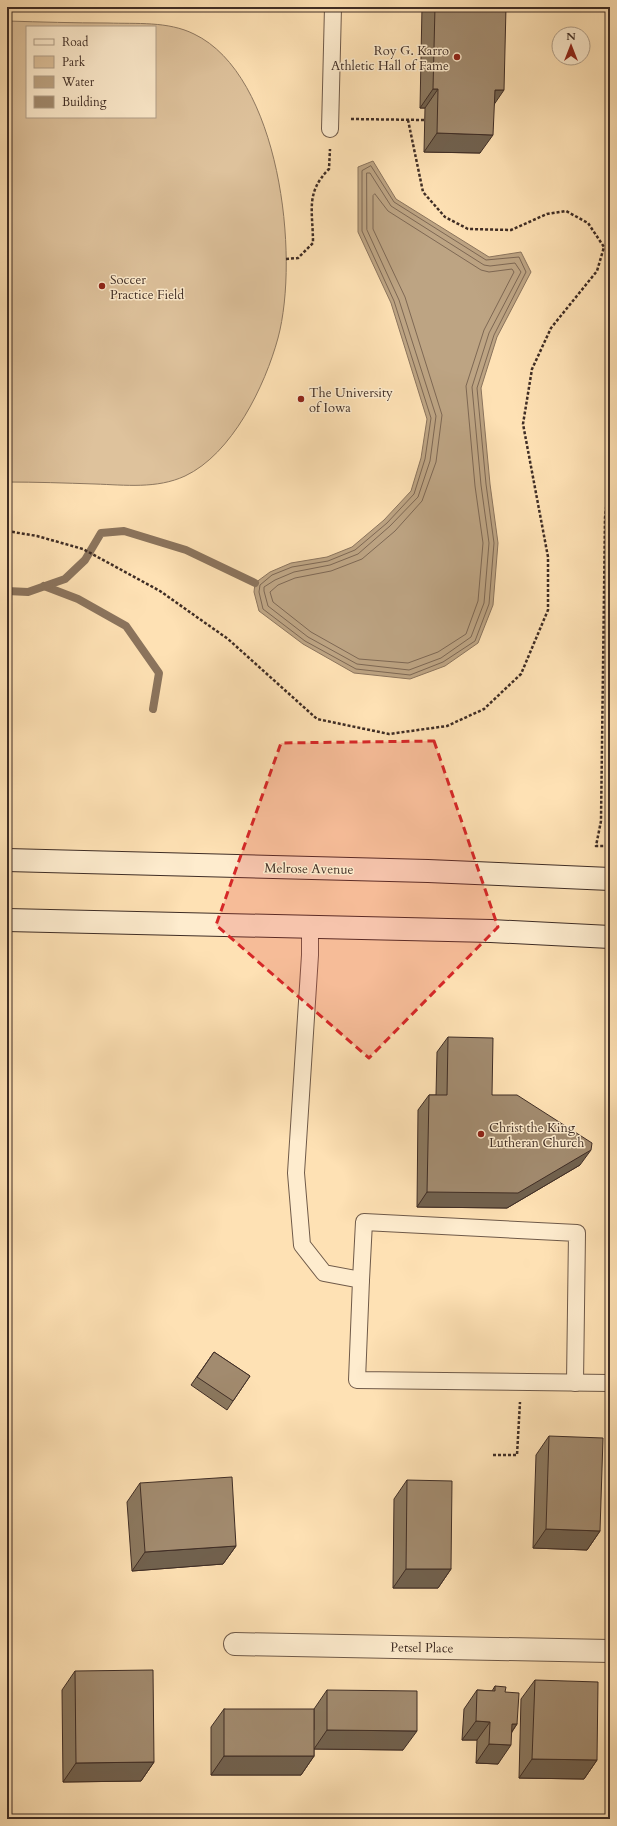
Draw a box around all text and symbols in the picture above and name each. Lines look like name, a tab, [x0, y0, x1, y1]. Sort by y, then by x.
legend	[26, 26, 156, 118]
north arrow	[551, 26, 591, 66]
text: N	[566, 29, 576, 44]
text: Road	[62, 34, 89, 50]
place label: Roy G. Karro Athletic Hall of Fame	[331, 42, 449, 75]
marker: Roy G. Karro Athletic Hall of Fame	[452, 52, 462, 62]
text: Park	[62, 54, 86, 70]
text: Water	[61, 74, 95, 90]
text: Building	[62, 94, 107, 110]
place label: Soccer Practice Field	[110, 271, 184, 304]
marker: Soccer Practice Field	[97, 281, 107, 291]
place label: The University of Iowa	[309, 384, 393, 417]
marker: The University of Iowa	[296, 394, 306, 404]
street label: Melrose Avenue	[264, 859, 354, 879]
place label: Christ the King Lutheran Church	[489, 1119, 584, 1152]
marker: Christ the King Lutheran Church	[476, 1129, 486, 1139]
street label: Petsel Place	[390, 1638, 454, 1658]

